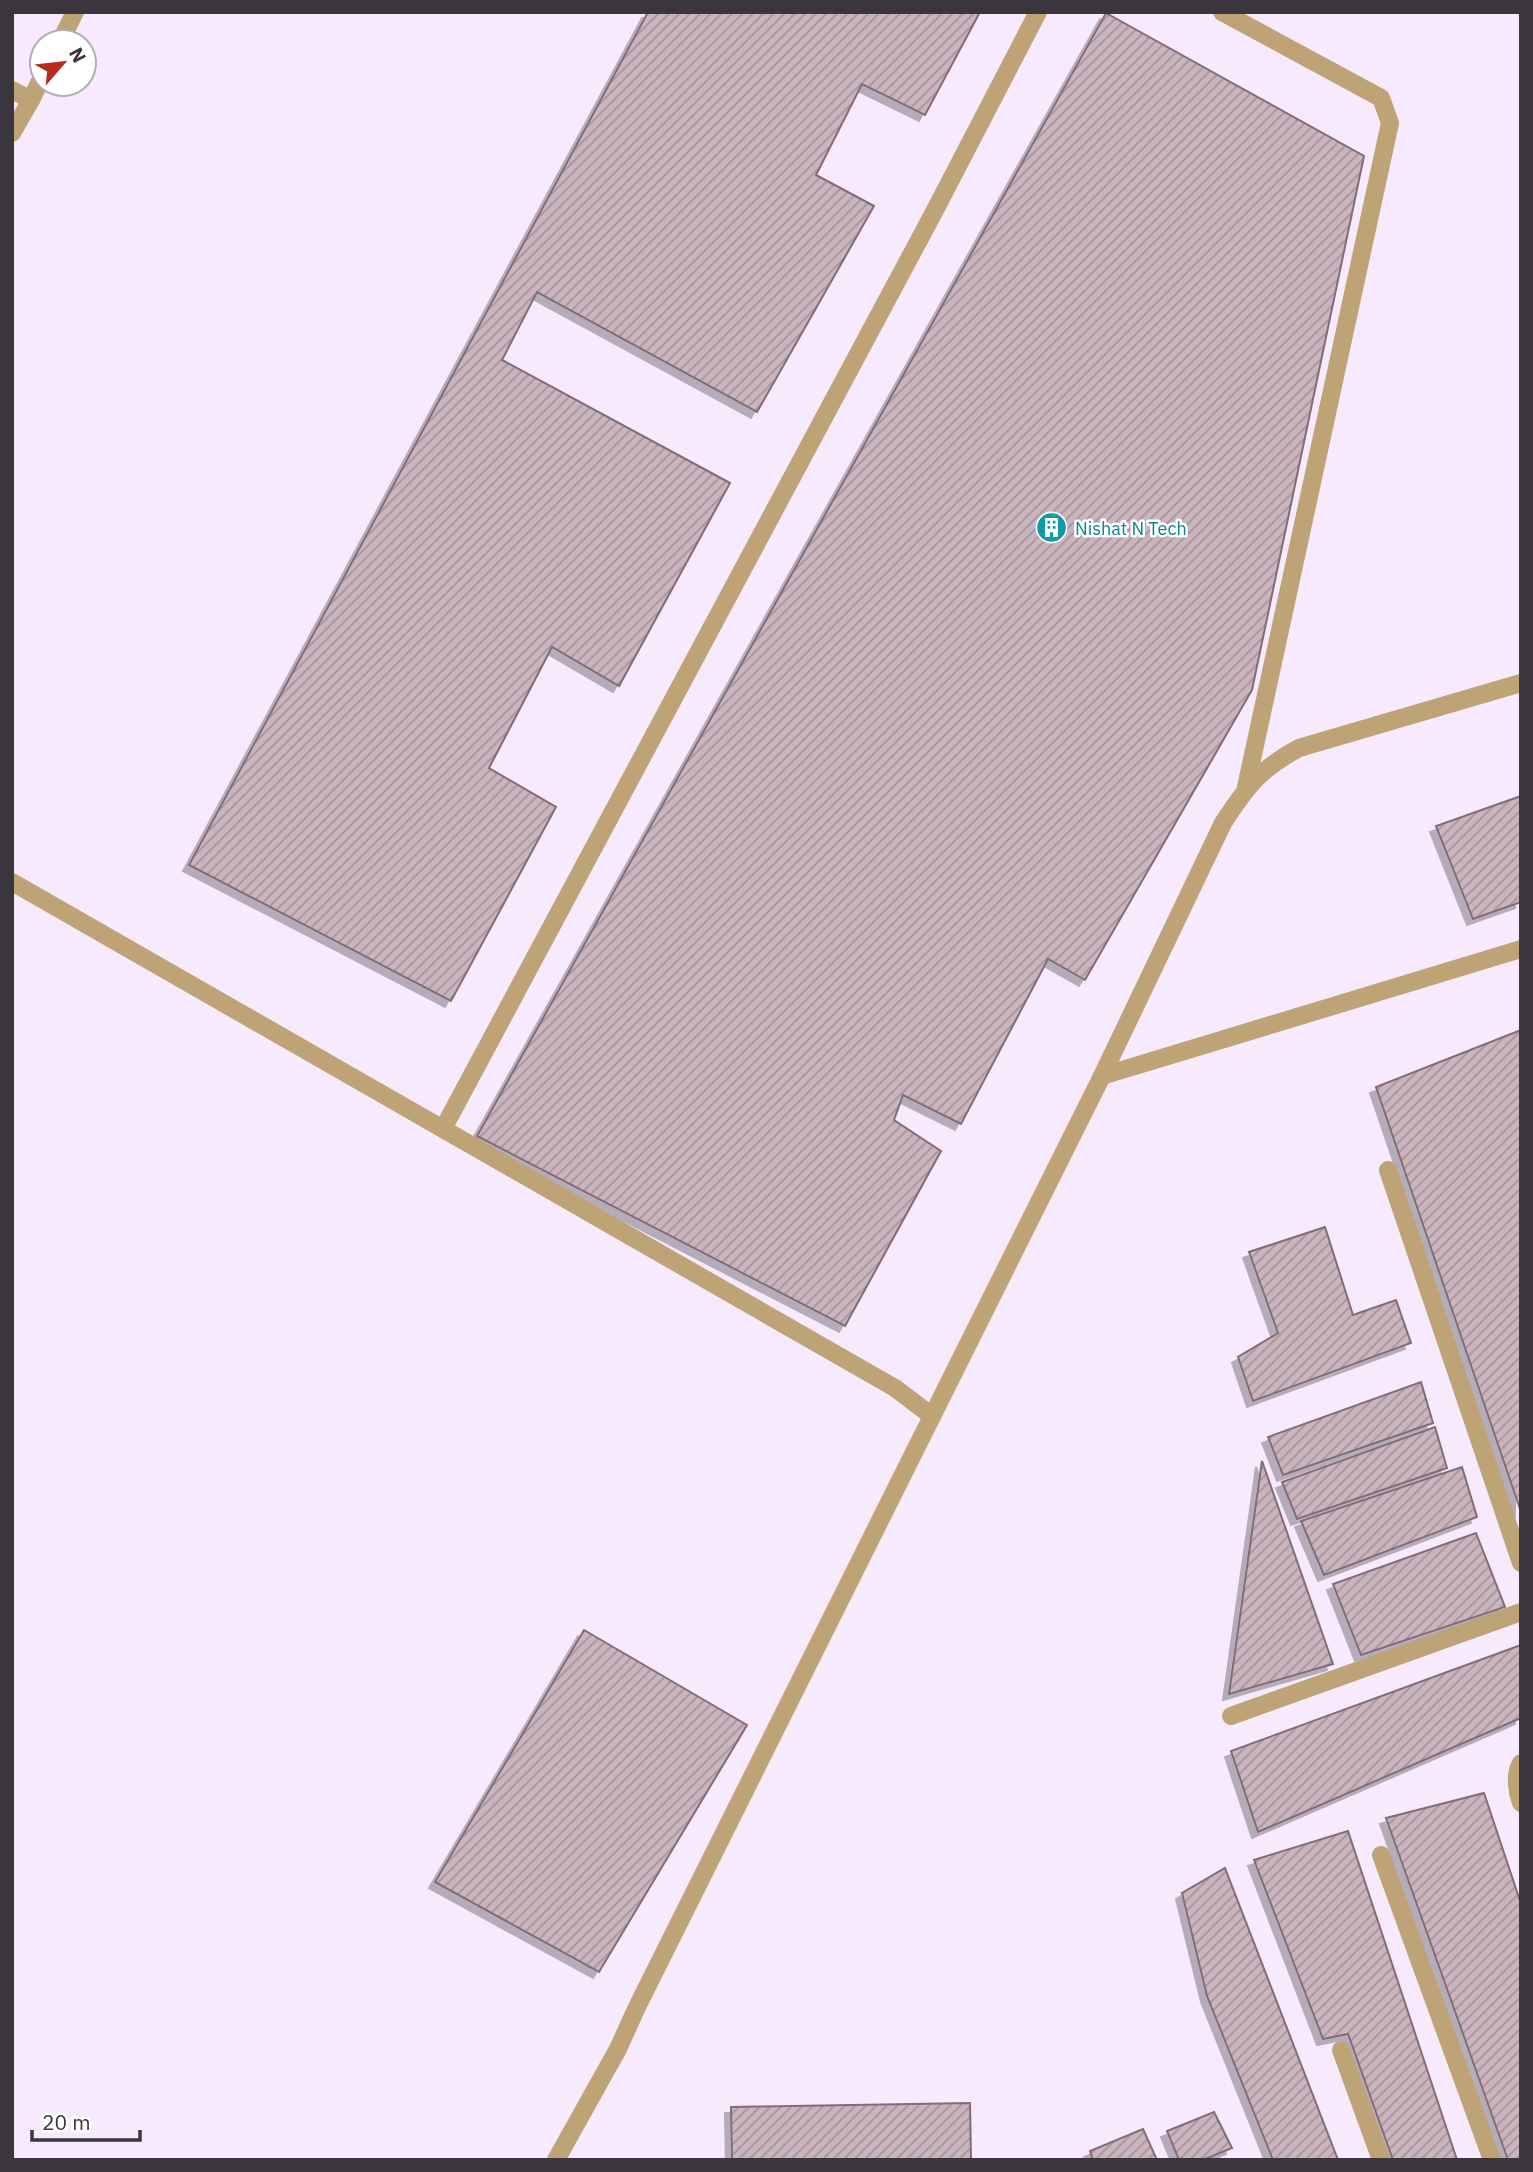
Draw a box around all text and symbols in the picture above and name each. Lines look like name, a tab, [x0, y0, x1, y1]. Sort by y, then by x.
north arrow	[28, 28, 98, 98]
text: N	[64, 43, 92, 67]
building icon: Nishat N Tech	[1035, 511, 1069, 545]
place label: Nishat N Tech	[1075, 517, 1187, 540]
scale bar	[32, 2098, 140, 2142]
text: 20 m	[42, 2108, 91, 2136]

